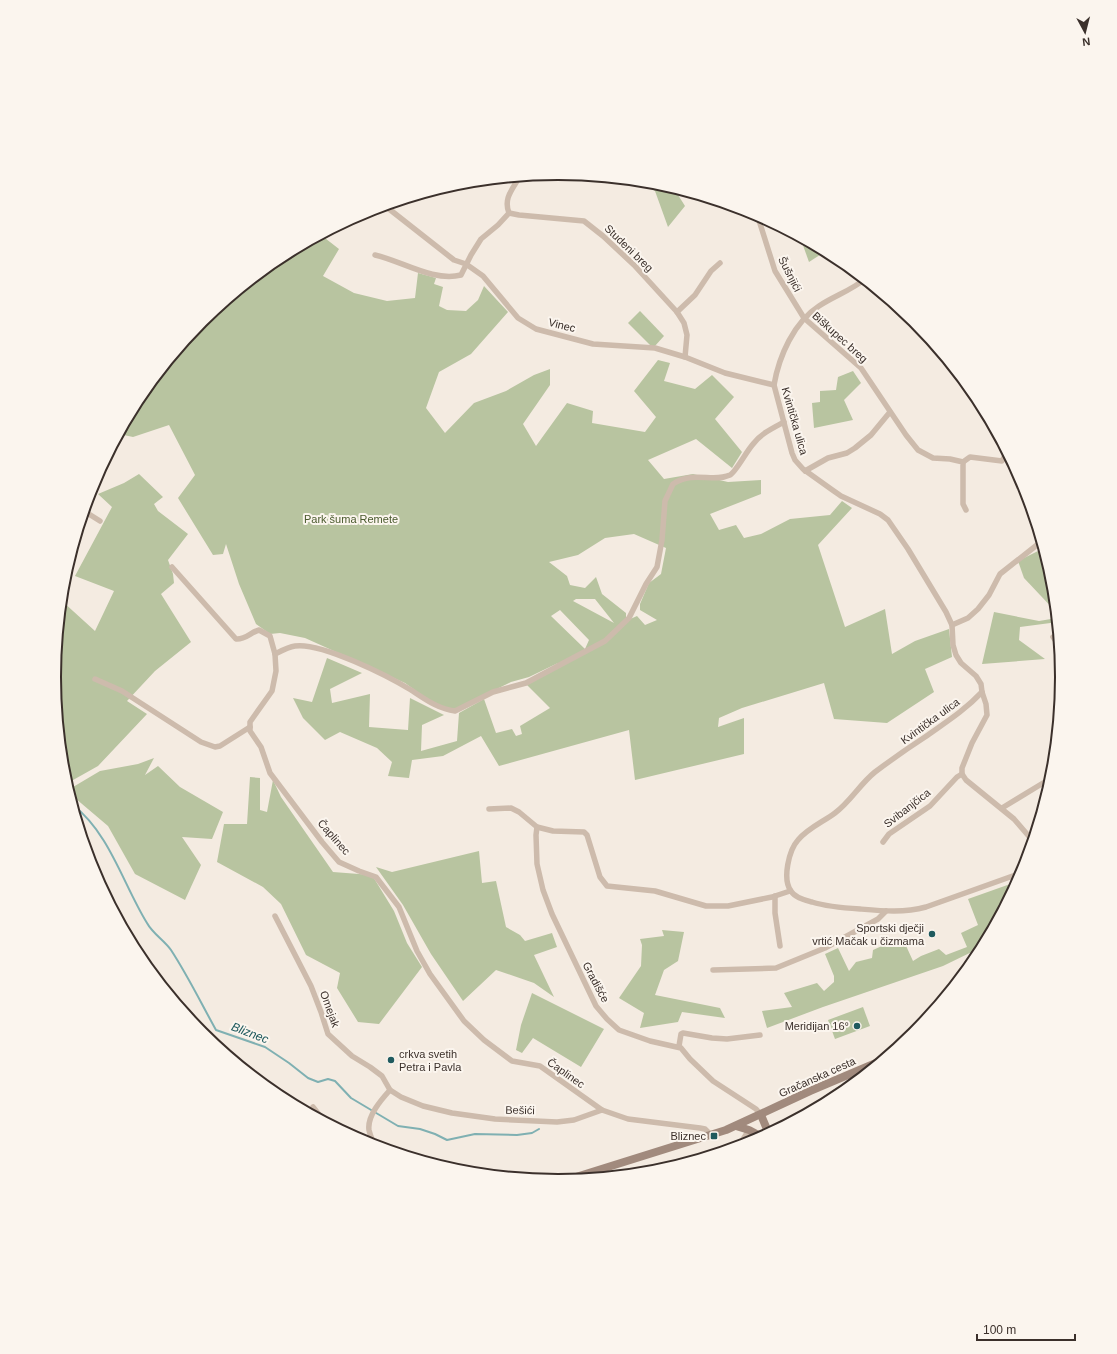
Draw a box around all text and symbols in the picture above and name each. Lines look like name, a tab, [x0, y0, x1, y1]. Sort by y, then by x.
north arrow	[1065, 12, 1105, 52]
text: N	[1081, 35, 1091, 48]
street label: Studeni breg	[602, 222, 656, 274]
street label: Šušnjići	[776, 254, 804, 294]
street label: Biškupec breg	[810, 309, 870, 365]
street label: Vinec	[547, 316, 577, 334]
street label: Kvintička ulica	[780, 386, 811, 457]
park label: Park šuma Remete	[304, 513, 398, 525]
street label: Kvintička ulica	[898, 695, 962, 746]
street label: Svibanjčica	[881, 786, 933, 830]
street label: Čaplinec	[315, 817, 353, 857]
place label: Sportski dječji vrtić Mačak u čizmama	[812, 922, 925, 947]
marker: Sportski dječji vrtić Mačak u čizmama	[927, 929, 937, 939]
street label: Gradišće	[580, 960, 612, 1004]
street label: Omejak	[318, 989, 342, 1029]
water label: Bliznec	[229, 1020, 271, 1046]
place label: Meridijan 16°	[785, 1020, 849, 1032]
marker: Meridijan 16°	[852, 1021, 862, 1031]
place label: crkva svetih Petra i Pavla	[399, 1048, 462, 1073]
street label: Gračanska cesta	[777, 1054, 858, 1099]
marker: crkva svetih Petra i Pavla	[386, 1055, 396, 1065]
street label: Čaplinec	[545, 1056, 587, 1090]
street label: Bešići	[505, 1104, 535, 1116]
place label: Bliznec	[671, 1130, 706, 1142]
marker: Bliznec	[709, 1131, 719, 1141]
scale bar	[977, 1316, 1075, 1342]
text: 100 m	[983, 1323, 1016, 1337]

